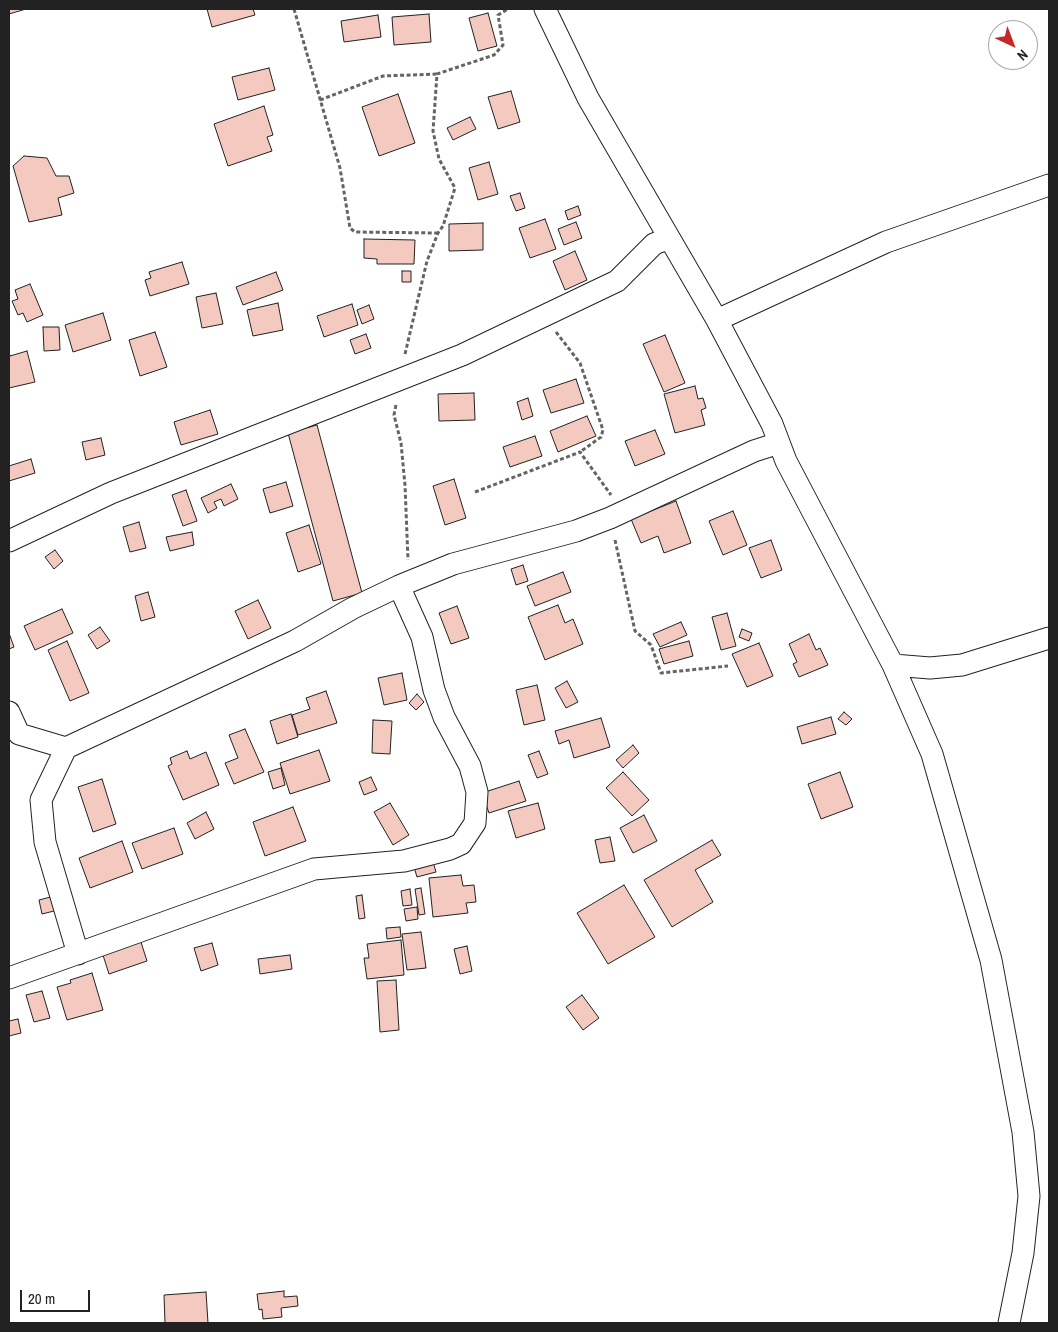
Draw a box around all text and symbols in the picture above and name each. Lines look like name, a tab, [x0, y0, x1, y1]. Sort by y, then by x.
north arrow	[988, 20, 1038, 70]
text: N	[1013, 46, 1032, 65]
scale bar	[22, 1280, 92, 1312]
text: 20 m	[28, 1288, 55, 1309]

